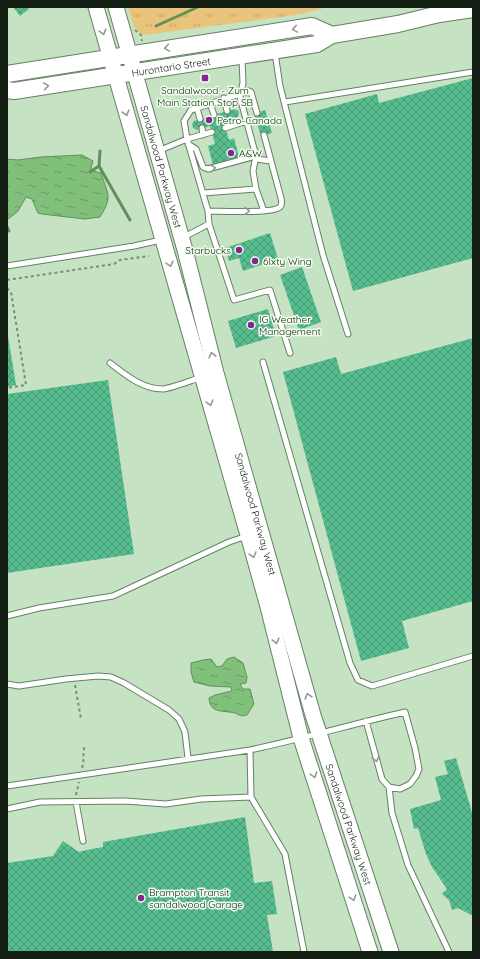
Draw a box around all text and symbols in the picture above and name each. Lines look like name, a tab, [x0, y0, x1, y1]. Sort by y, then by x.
one-way arrow	[292, 24, 298, 32]
one-way arrow	[98, 28, 107, 35]
one-way arrow	[164, 43, 170, 52]
street label: Hurontario Street	[131, 54, 212, 80]
marker: Sandalwood - Zum Main Station Stop SB	[200, 73, 210, 83]
one-way arrow	[42, 82, 49, 91]
place label: Sandalwood - Zum Main Station Stop SB	[157, 84, 254, 109]
street label: Sandalwood Parkway West	[137, 104, 185, 230]
one-way arrow	[121, 109, 130, 116]
place label: Petro-Canada	[217, 114, 282, 127]
marker: Petro-Canada	[204, 115, 214, 125]
place label: A&W	[239, 147, 262, 160]
marker: A&W	[226, 148, 236, 158]
one-way arrow	[209, 164, 216, 173]
one-way arrow	[244, 207, 250, 215]
place label: Starbucks	[185, 244, 231, 257]
marker: Starbucks	[234, 245, 244, 255]
place label: 6Ixty Wing	[263, 255, 312, 268]
marker: 6Ixty Wing	[250, 256, 260, 266]
one-way arrow	[165, 261, 174, 268]
place label: IG Weather Management	[259, 313, 321, 338]
marker: IG Weather Management	[246, 320, 256, 330]
one-way arrow	[208, 352, 217, 359]
one-way arrow	[205, 400, 213, 406]
street label: Sandalwood Parkway West	[232, 451, 279, 577]
one-way arrow	[248, 551, 257, 558]
one-way arrow	[272, 638, 280, 644]
one-way arrow	[304, 693, 313, 700]
one-way arrow	[371, 755, 380, 762]
street label: Sandalwood Parkway West	[323, 762, 375, 887]
one-way arrow	[309, 771, 317, 778]
place label: Brampton Transit sandalwood Garage	[149, 886, 243, 911]
marker: Brampton Transit sandalwood Garage	[136, 893, 146, 903]
one-way arrow	[348, 895, 357, 902]

